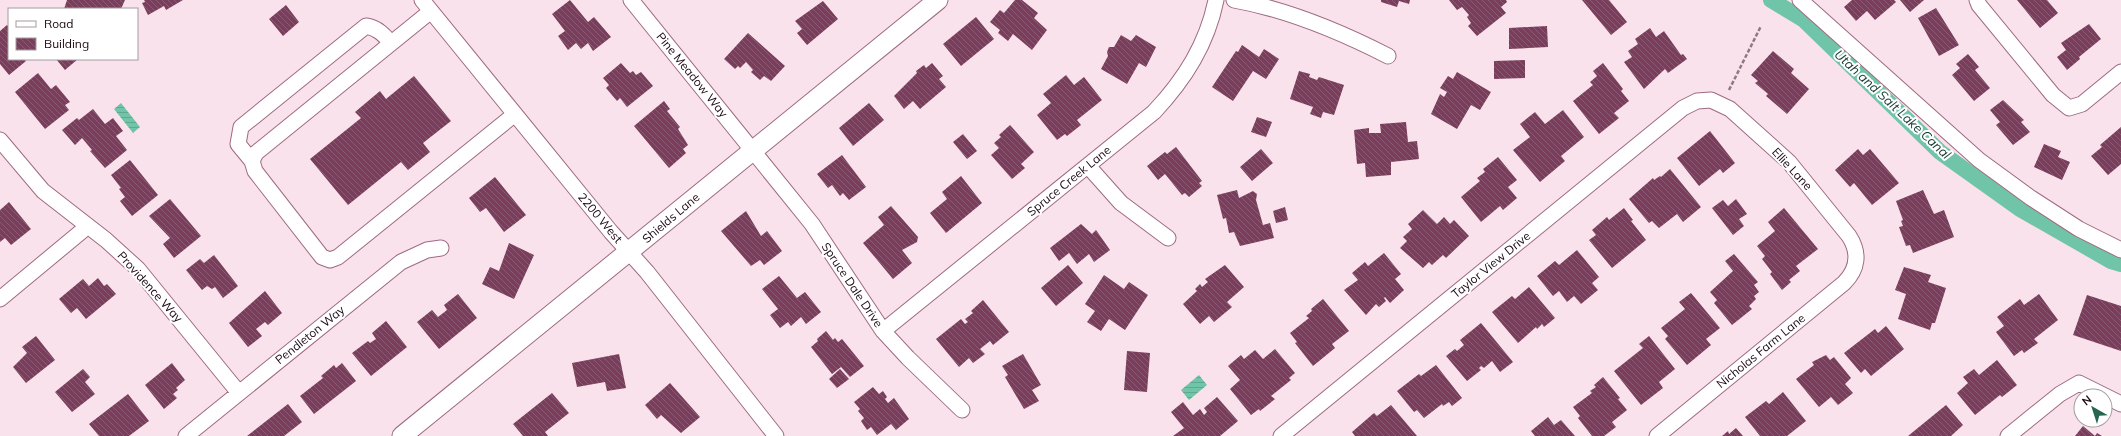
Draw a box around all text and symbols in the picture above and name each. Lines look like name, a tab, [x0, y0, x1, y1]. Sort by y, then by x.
legend	[8, 8, 138, 60]
text: Road	[44, 16, 73, 31]
street label: Pine Meadow Way	[653, 29, 732, 121]
text: Building	[44, 36, 89, 51]
water label: Utah and Salt Lake Canal	[1831, 46, 1955, 163]
street label: Spruce Creek Lane	[1024, 142, 1114, 219]
street label: Ellie Lane	[1769, 144, 1816, 193]
street label: 2200 West	[575, 189, 626, 246]
street label: Shields Lane	[639, 189, 702, 246]
street label: Taylor View Drive	[1448, 228, 1533, 301]
street label: Spruce Dale Drive	[818, 239, 886, 330]
street label: Providence Way	[115, 248, 187, 326]
street label: Pendleton Way	[272, 302, 348, 367]
street label: Nicholas Farm Lane	[1713, 310, 1808, 391]
north arrow	[2073, 388, 2113, 428]
text: N	[2079, 392, 2094, 408]

